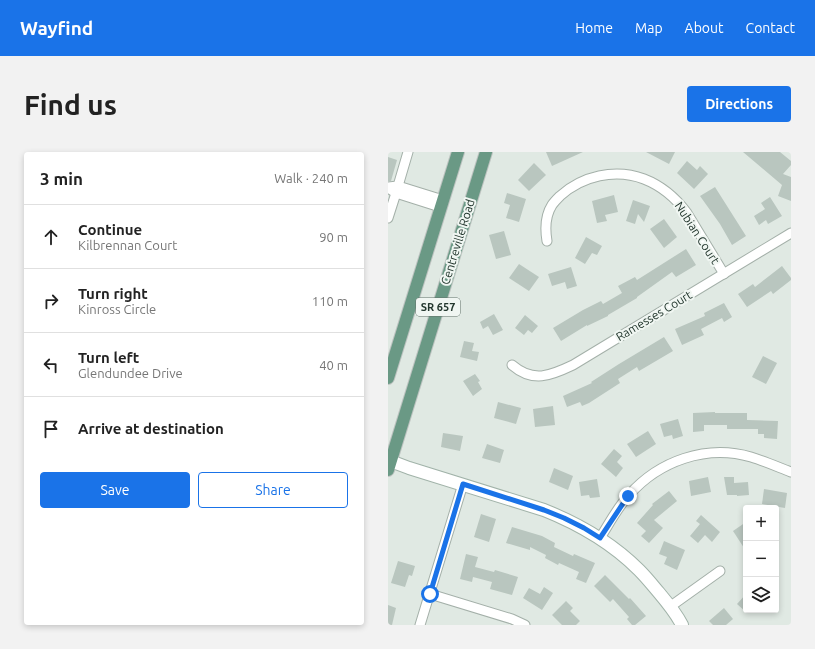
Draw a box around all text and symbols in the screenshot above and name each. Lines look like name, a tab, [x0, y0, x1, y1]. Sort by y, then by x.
text: Wayfind	[20, 17, 93, 39]
text: Home	[575, 20, 613, 36]
text: Map	[635, 20, 663, 36]
text: About	[685, 20, 724, 36]
text: Contact	[746, 20, 795, 36]
button: Directions	[687, 86, 791, 122]
text: Find us	[24, 89, 117, 120]
text: 3 min	[40, 169, 83, 188]
text: Walk · 240 m	[274, 171, 348, 185]
street label: Centreville Road	[438, 197, 477, 286]
street label: Nubian Court	[672, 199, 723, 267]
text: Continue	[78, 221, 142, 238]
icon: ahead	[40, 226, 62, 248]
text: 90 m	[319, 230, 348, 244]
text: Kilbrennan Court	[78, 238, 177, 252]
text: Turn right	[78, 285, 148, 302]
street label: Ramesses Court	[614, 288, 694, 343]
icon: right	[40, 290, 62, 312]
text: 110 m	[312, 294, 348, 308]
road number: SR 657	[416, 298, 460, 316]
text: Kinross Circle	[78, 302, 156, 316]
text: Turn left	[78, 349, 139, 366]
icon: left	[40, 354, 62, 376]
text: 40 m	[319, 358, 348, 372]
text: Glendundee Drive	[78, 366, 183, 380]
icon: arrive	[40, 418, 62, 440]
text: Arrive at destination	[78, 420, 224, 437]
button: Save	[40, 472, 190, 508]
button: Share	[198, 472, 348, 508]
route end	[619, 487, 637, 505]
map controls	[743, 505, 779, 613]
button: +	[743, 505, 779, 541]
button: −	[743, 541, 779, 577]
button: layers	[743, 577, 779, 613]
route start	[421, 585, 439, 603]

